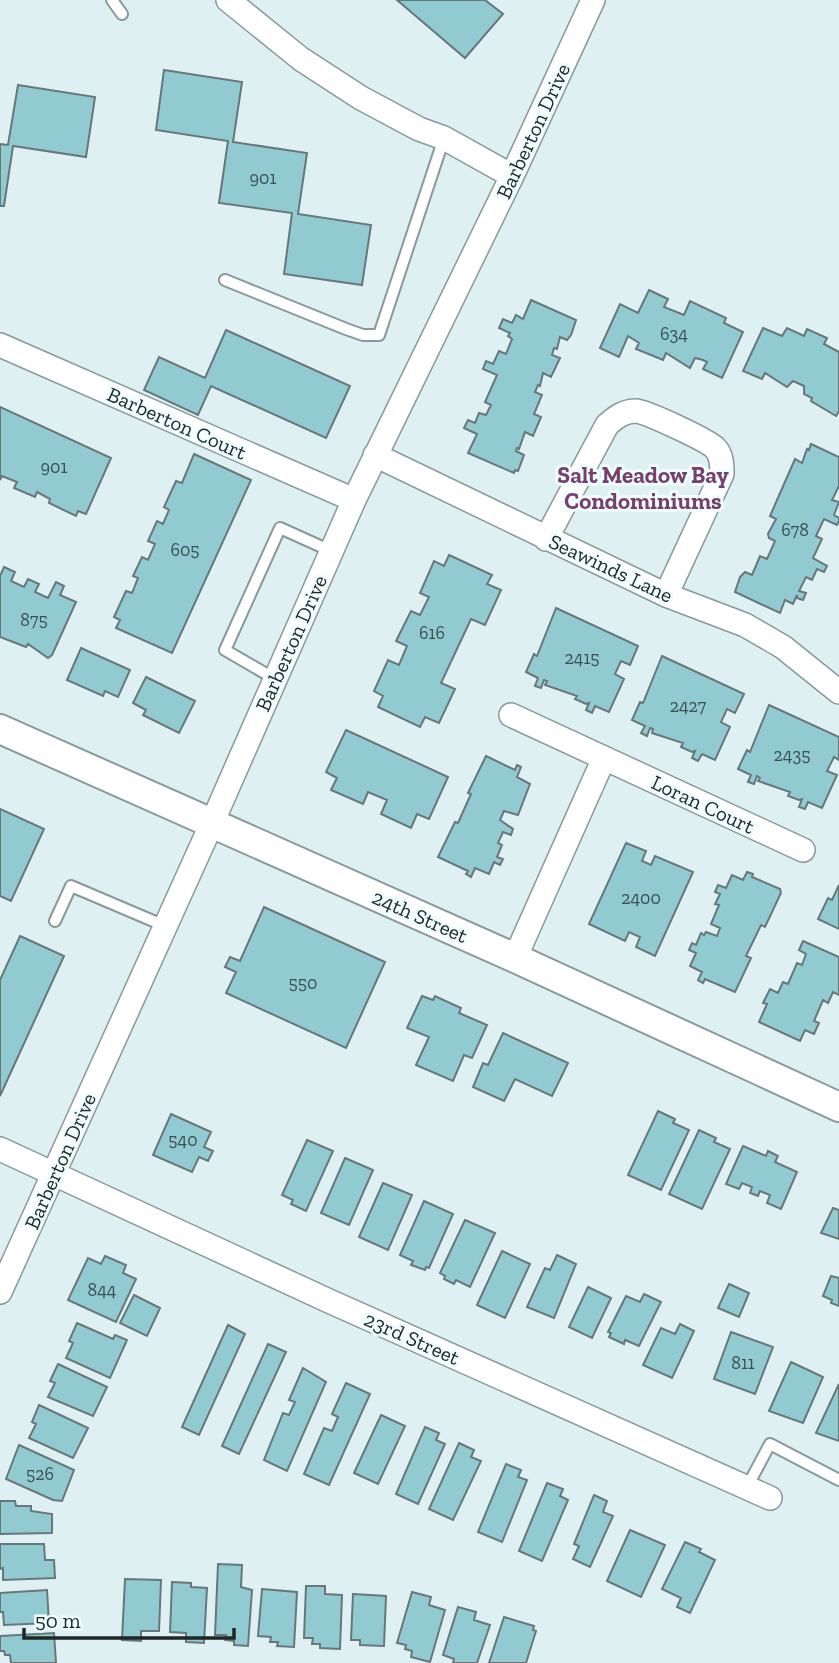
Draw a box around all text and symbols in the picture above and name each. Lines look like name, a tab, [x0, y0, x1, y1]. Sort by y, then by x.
street label: Barberton Drive	[491, 59, 575, 203]
house number: 901	[250, 167, 276, 189]
house number: 634	[660, 323, 688, 345]
street label: Barberton Court	[104, 381, 251, 465]
house number: 901	[41, 456, 67, 478]
district label: Salt Meadow Bay Condominiums	[557, 461, 729, 515]
house number: 678	[781, 519, 809, 541]
street label: Seawinds Lane	[545, 528, 677, 608]
house number: 605	[170, 539, 200, 561]
street label: Barberton Drive	[250, 571, 332, 715]
house number: 875	[20, 609, 48, 631]
house number: 616	[419, 622, 445, 644]
house number: 2415	[564, 647, 600, 669]
house number: 2427	[670, 695, 707, 717]
house number: 2435	[774, 744, 811, 766]
street label: Loran Court	[648, 769, 759, 839]
street label: 24th Street	[369, 884, 472, 948]
house number: 2400	[621, 887, 661, 909]
house number: 550	[289, 972, 317, 994]
street label: Barberton Drive	[19, 1089, 101, 1233]
house number: 540	[168, 1129, 198, 1151]
house number: 844	[87, 1279, 117, 1301]
street label: 23rd Street	[361, 1306, 464, 1370]
house number: 811	[731, 1352, 755, 1374]
house number: 526	[26, 1463, 54, 1485]
scale bar	[24, 1596, 234, 1640]
text: 50 m	[35, 1608, 81, 1633]

